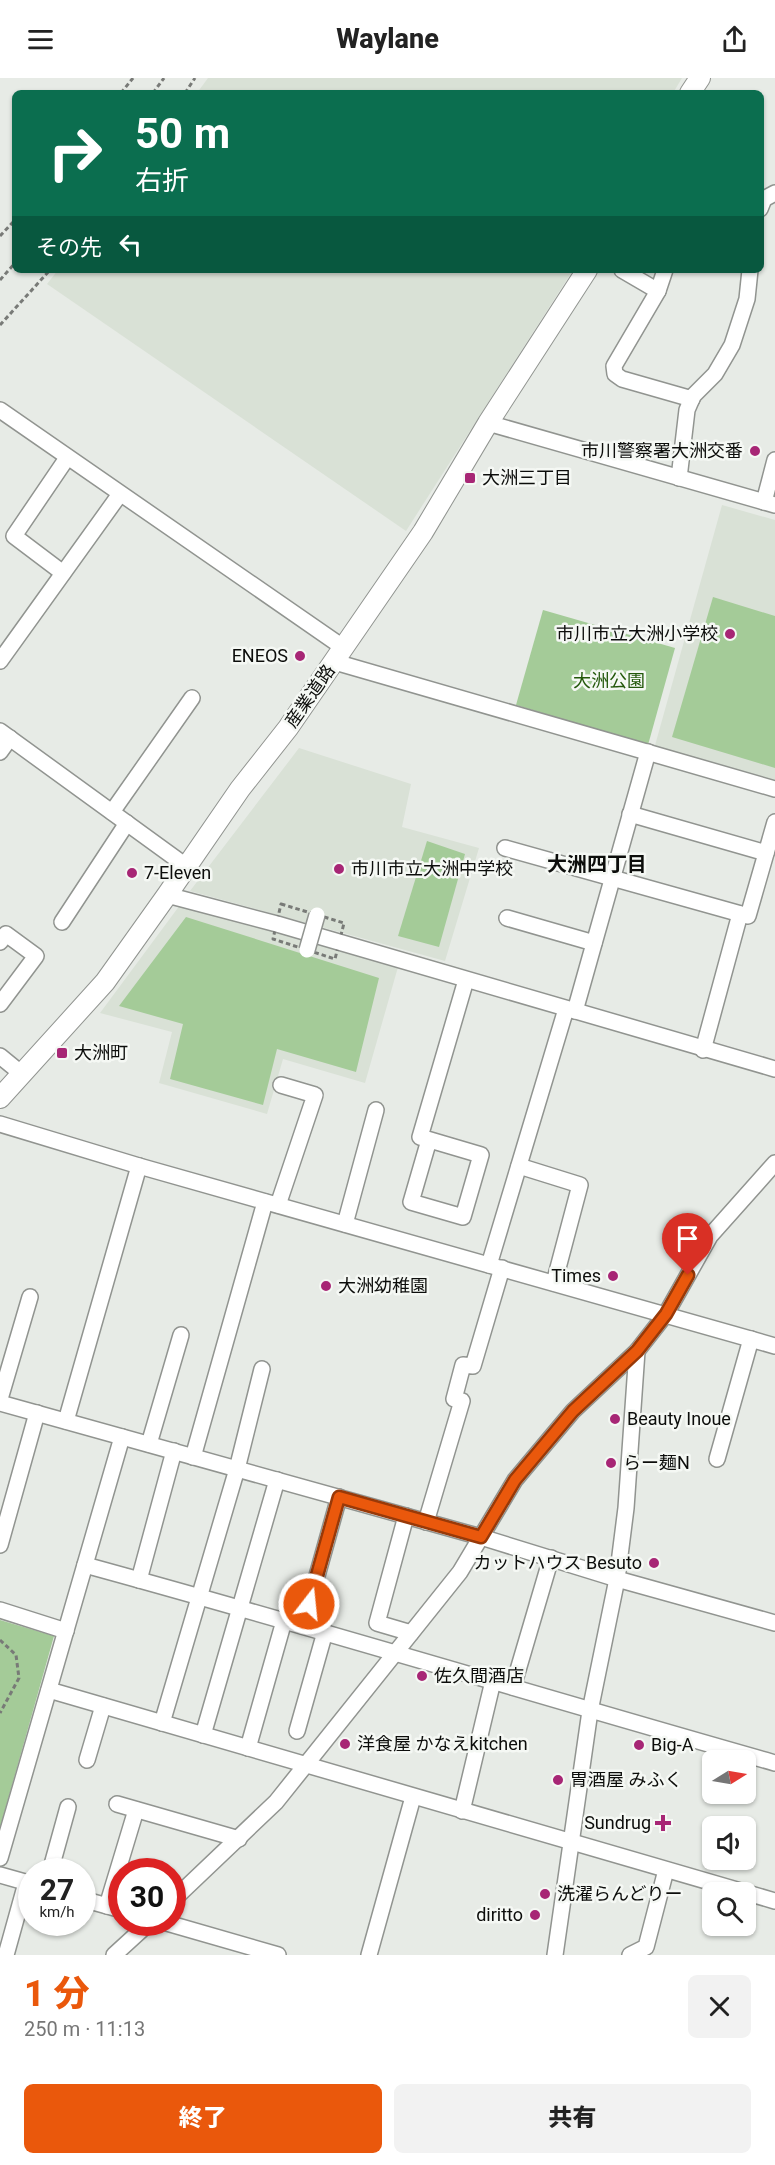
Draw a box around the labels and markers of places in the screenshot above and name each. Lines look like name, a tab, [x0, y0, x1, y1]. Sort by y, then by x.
place label: 市川警察署大洲交番	[581, 440, 743, 461]
marker: 市川警察署大洲交番	[748, 444, 762, 458]
place label: 大洲三丁目	[482, 467, 572, 488]
marker: 大洲三丁目	[463, 471, 477, 485]
place label: 市川市立大洲小学校	[556, 623, 718, 644]
marker: 市川市立大洲小学校	[723, 627, 737, 641]
place label: ENEOS	[232, 645, 288, 666]
marker: ENEOS	[293, 649, 307, 663]
place label: 市川市立大洲中学校	[351, 858, 513, 879]
place label: 7-Eleven	[144, 862, 211, 883]
marker: 市川市立大洲中学校	[332, 862, 346, 876]
marker: 7-Eleven	[125, 866, 139, 880]
place label: 大洲町	[74, 1042, 128, 1063]
marker: 大洲町	[55, 1046, 69, 1060]
pin	[662, 1213, 713, 1275]
place label: Times	[551, 1265, 601, 1286]
marker: Times	[606, 1269, 620, 1283]
place label: 大洲幼稚園	[338, 1275, 428, 1296]
marker: 大洲幼稚園	[319, 1279, 333, 1293]
place label: Beauty Inoue	[627, 1408, 731, 1429]
marker: Beauty Inoue	[608, 1412, 622, 1426]
place label: らー麺N	[623, 1452, 690, 1473]
marker: らー麺N	[604, 1456, 618, 1470]
place label: カットハウス Besuto	[474, 1552, 642, 1573]
marker: カットハウス Besuto	[647, 1556, 661, 1570]
place label: 佐久間酒店	[434, 1665, 524, 1686]
marker: 佐久間酒店	[415, 1669, 429, 1683]
place label: 洋食屋 かなえkitchen	[357, 1733, 528, 1754]
place label: Big-A	[651, 1734, 694, 1755]
marker: 洋食屋 かなえkitchen	[338, 1737, 352, 1751]
marker: Big-A	[632, 1738, 646, 1752]
place label: 胃酒屋 みふく	[570, 1769, 682, 1790]
marker: 胃酒屋 みふく	[551, 1773, 565, 1787]
place label: Sundrug	[584, 1812, 651, 1833]
marker: Sundrug	[656, 1816, 670, 1830]
place label: 洗濯らんどりー	[557, 1883, 682, 1904]
marker: 洗濯らんどりー	[538, 1887, 552, 1901]
place label: diritto	[476, 1904, 523, 1925]
marker: diritto	[528, 1908, 542, 1922]

